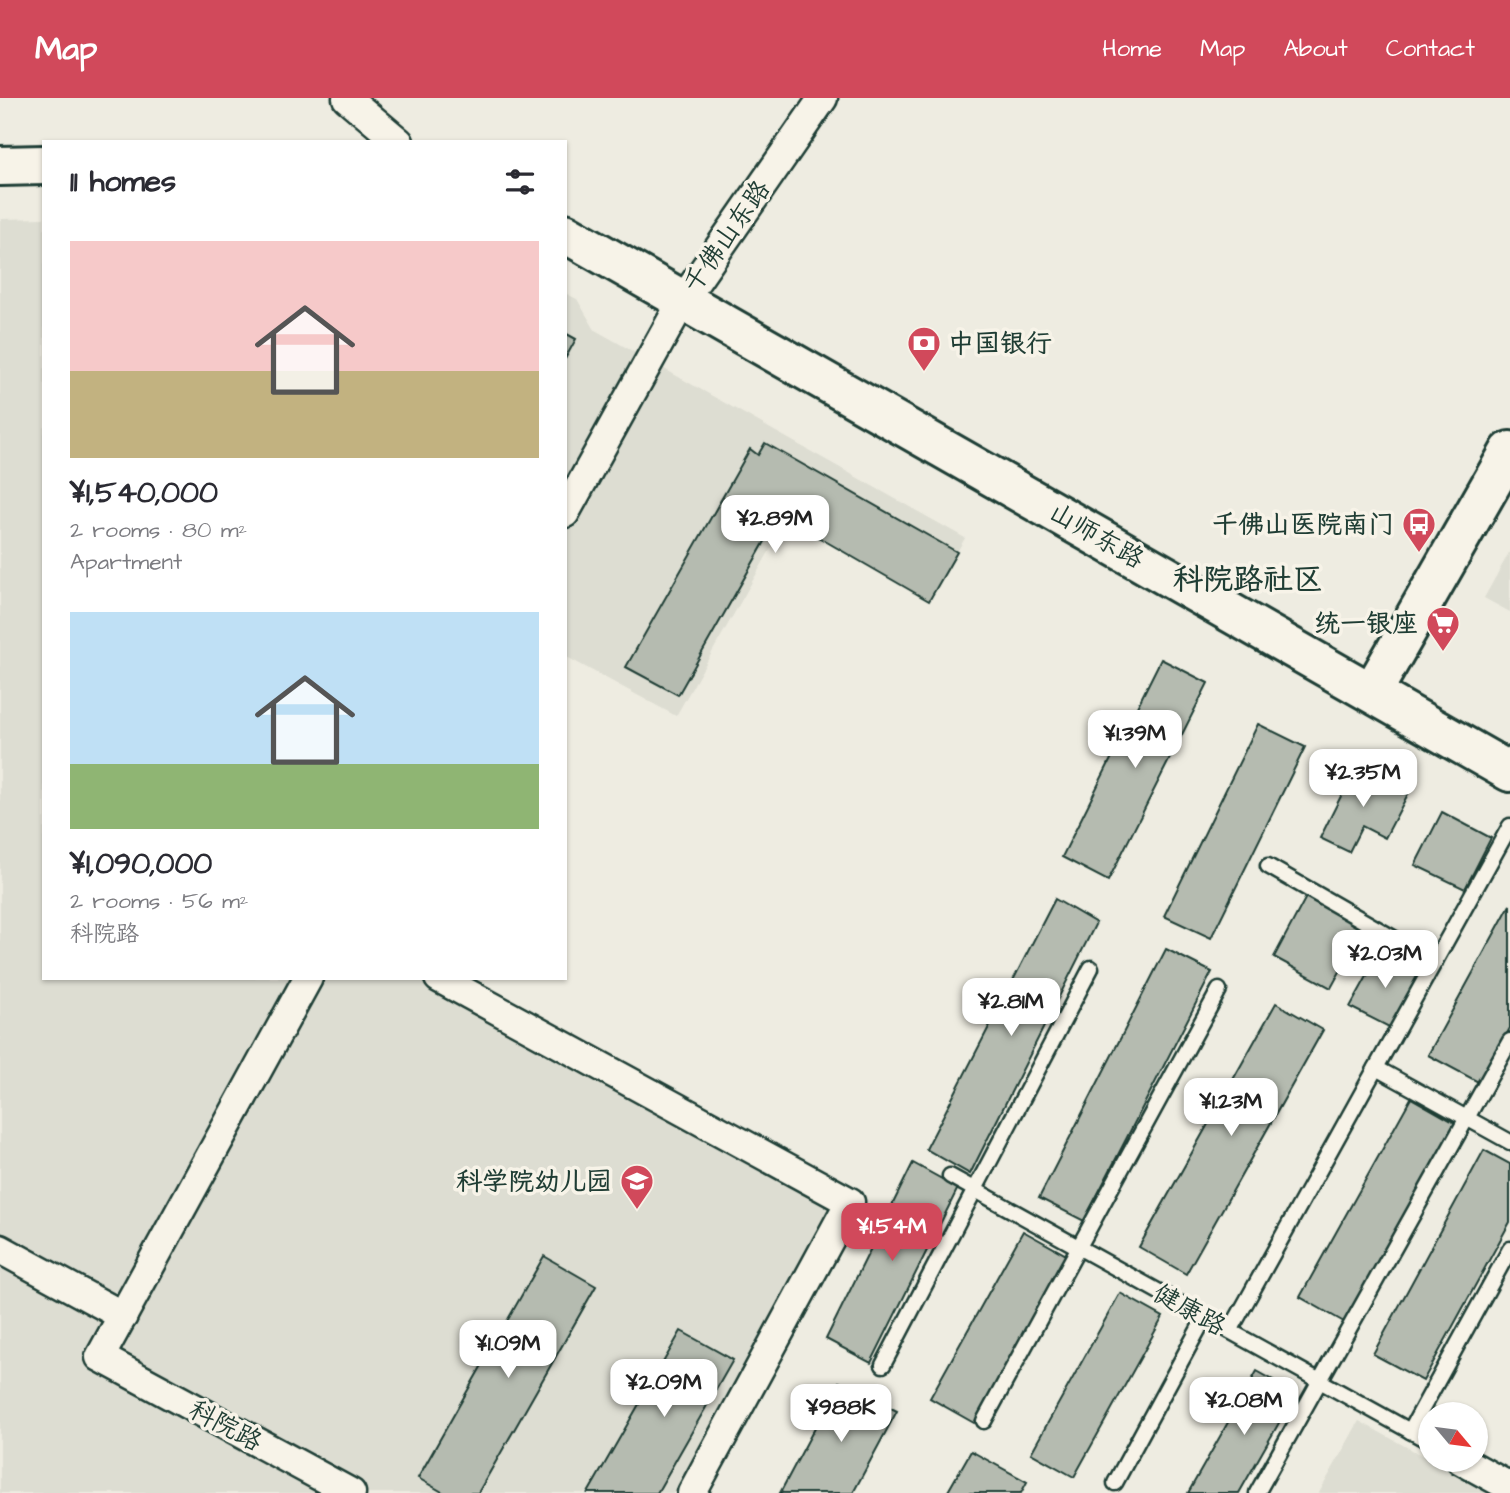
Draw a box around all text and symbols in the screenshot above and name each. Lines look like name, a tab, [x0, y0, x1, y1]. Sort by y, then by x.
text: Map	[35, 26, 97, 72]
text: Home	[1102, 32, 1162, 66]
text: Map	[1200, 32, 1245, 66]
text: About	[1283, 32, 1348, 66]
text: Contact	[1386, 32, 1475, 66]
text: 11 homes	[70, 161, 176, 203]
icon: filters	[501, 163, 539, 201]
street label: 千佛山东路	[675, 173, 779, 300]
icon: home	[242, 287, 368, 413]
bank icon: 中国银行	[905, 324, 943, 373]
place label: 中国银行	[948, 326, 1052, 362]
text: ¥1,540,000	[70, 472, 218, 514]
street label: 山师东路	[1042, 494, 1151, 577]
pin: ¥2.89M	[718, 496, 832, 555]
text: ¥2.89M	[737, 502, 813, 534]
bus stop icon: 千佛山医院南门	[1400, 505, 1438, 554]
place label: 千佛山医院南门	[1212, 507, 1394, 543]
text: 2 rooms · 80 m²	[70, 514, 247, 546]
text: Apartment	[70, 546, 182, 578]
district label: 科院路社区	[1173, 559, 1323, 601]
supermarket icon: 统一银座	[1424, 604, 1462, 653]
place label: 统一银座	[1314, 606, 1418, 642]
icon: home	[242, 657, 368, 783]
pin: ¥1.39M	[1078, 710, 1192, 770]
text: ¥1.39M	[1104, 717, 1166, 749]
pin: ¥2.35M	[1306, 750, 1420, 809]
text: ¥2.35M	[1325, 756, 1401, 788]
text: ¥1,090,000	[70, 843, 212, 885]
text: 2 rooms · 56 m²	[70, 885, 248, 917]
text: 科院路	[70, 918, 139, 950]
pin: ¥2.03M	[1328, 930, 1442, 990]
text: ¥2.03M	[1348, 937, 1422, 969]
pin: ¥2.81M	[954, 978, 1068, 1038]
text: ¥2.81M	[978, 985, 1044, 1017]
pin: ¥1.23M	[1174, 1079, 1288, 1138]
text: ¥1.23M	[1200, 1085, 1262, 1117]
school or university icon: 科学院幼儿园	[618, 1162, 656, 1211]
place label: 科学院幼儿园	[456, 1164, 612, 1200]
pin: ¥1.54M	[835, 1204, 949, 1263]
text: ¥1.54M	[857, 1210, 927, 1242]
street label: 健康路	[1147, 1275, 1232, 1345]
pin: ¥1.09M	[451, 1320, 565, 1380]
text: ¥1.09M	[475, 1327, 541, 1359]
pin: ¥2.09M	[607, 1360, 721, 1419]
text: ¥2.09M	[626, 1366, 702, 1398]
pin: ¥2.08M	[1187, 1378, 1301, 1437]
pin: ¥988K	[792, 1384, 890, 1444]
text: ¥2.08M	[1205, 1384, 1283, 1416]
text: ¥988K	[806, 1391, 876, 1423]
street label: 科院路	[183, 1392, 268, 1460]
north arrow	[1418, 1402, 1488, 1472]
map controls	[1418, 1402, 1488, 1472]

